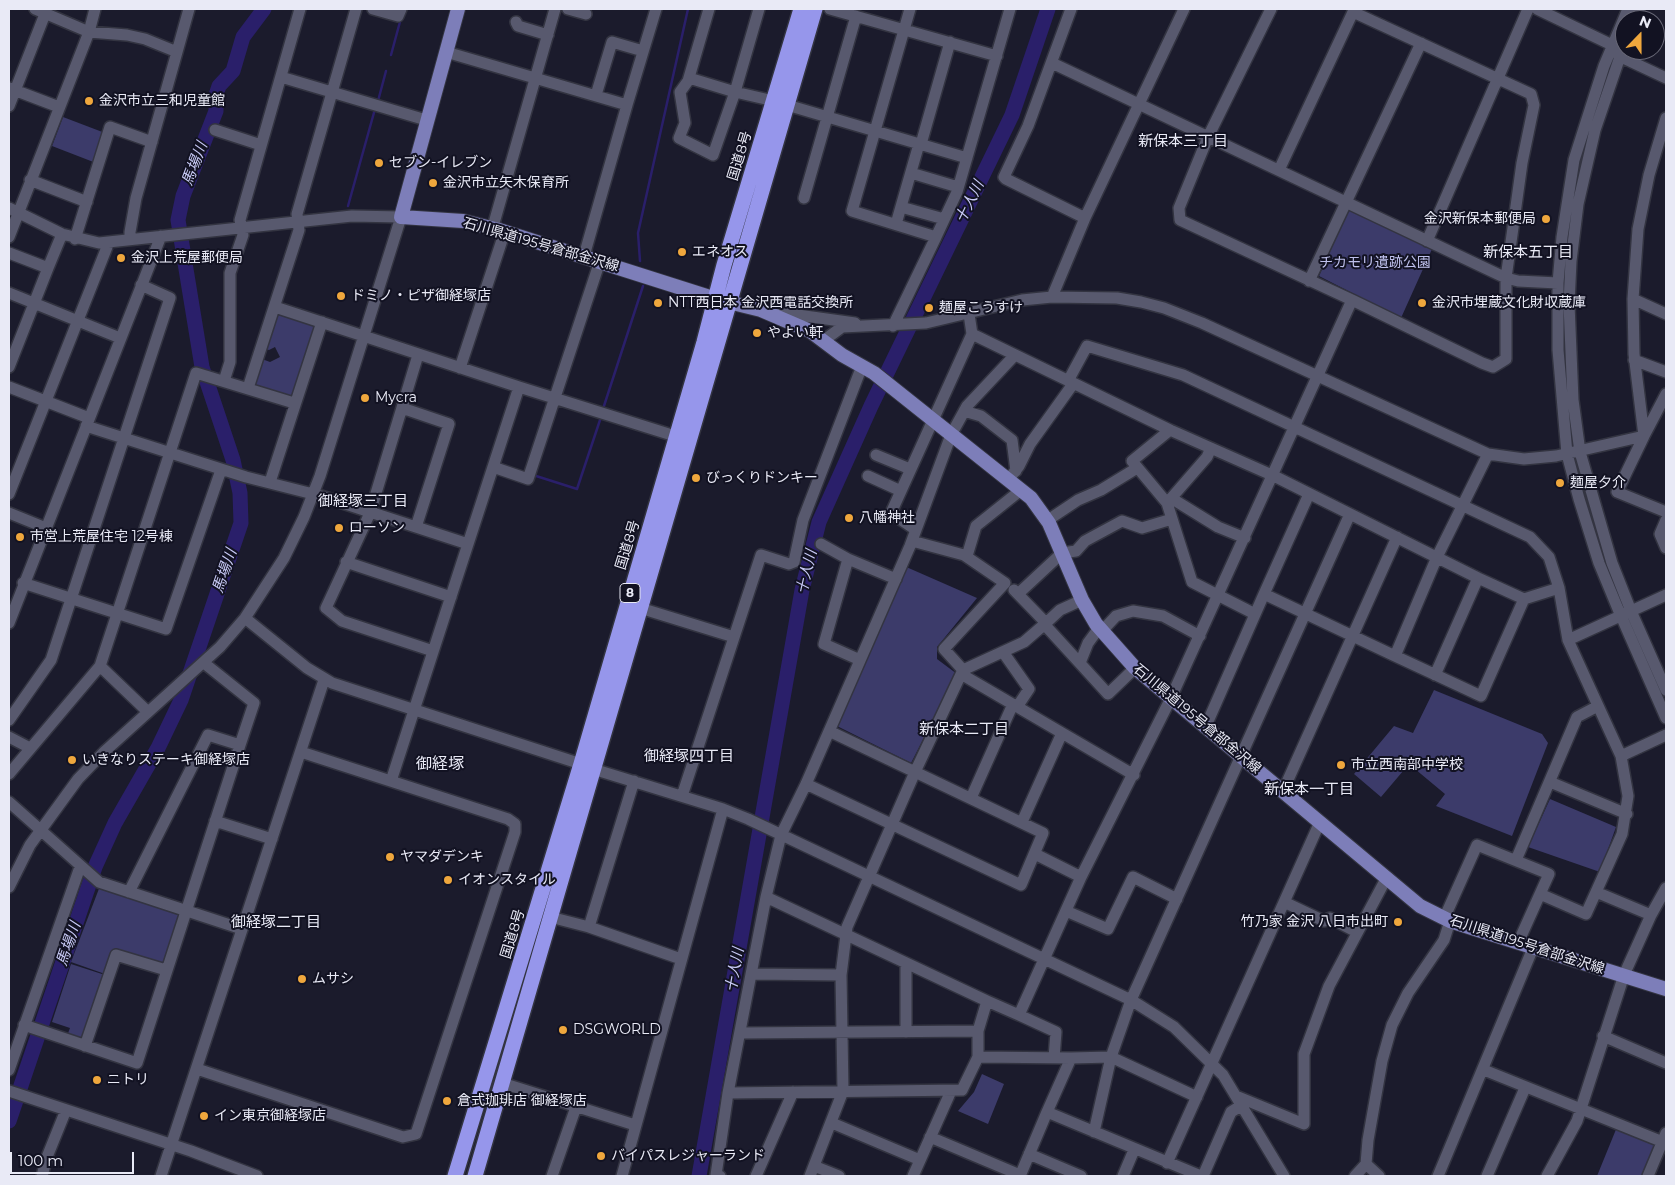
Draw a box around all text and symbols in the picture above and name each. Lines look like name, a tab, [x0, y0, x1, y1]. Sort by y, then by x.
north arrow	[1615, 10, 1665, 60]
text: N	[1637, 12, 1654, 32]
place label: 金沢市立三和児童館	[99, 93, 225, 109]
marker: 金沢市立三和児童館	[83, 95, 95, 107]
street label: 国道8号	[725, 129, 755, 183]
district label: 新保本三丁目	[1138, 133, 1228, 151]
water label: 馬場川	[179, 140, 211, 188]
place label: セブン-イレブン	[389, 155, 492, 171]
marker: セブン-イレブン	[373, 157, 385, 169]
place label: 金沢市立矢木保育所	[443, 175, 569, 191]
marker: 金沢市立矢木保育所	[427, 177, 439, 189]
water label: 十人川	[952, 178, 988, 226]
place label: 金沢新保本郵便局	[1424, 211, 1536, 227]
marker: 金沢新保本郵便局	[1540, 213, 1552, 225]
street label: 石川県道195号倉部金沢線	[461, 215, 621, 275]
place label: エネオス	[692, 244, 748, 260]
district label: 新保本五丁目	[1483, 244, 1573, 262]
marker: エネオス	[676, 246, 688, 258]
place label: 金沢上荒屋郵便局	[131, 250, 243, 266]
marker: 金沢上荒屋郵便局	[115, 252, 127, 264]
park label: チカモリ遺跡公園	[1319, 255, 1431, 271]
place label: ドミノ・ピザ御経塚店	[351, 288, 491, 304]
marker: ドミノ・ピザ御経塚店	[335, 290, 347, 302]
place label: NTT西日本 金沢西電話交換所	[668, 295, 853, 311]
place label: 金沢市埋蔵文化財収蔵庫	[1432, 295, 1586, 311]
marker: NTT西日本 金沢西電話交換所	[652, 297, 664, 309]
marker: 金沢市埋蔵文化財収蔵庫	[1416, 297, 1428, 309]
place label: 麺屋こうすけ	[939, 300, 1023, 316]
marker: 麺屋こうすけ	[923, 302, 935, 314]
place label: やよい軒	[767, 325, 823, 341]
marker: やよい軒	[751, 327, 763, 339]
place label: Mycra	[375, 390, 417, 406]
marker: Mycra	[359, 392, 371, 404]
place label: びっくりドンキー	[706, 470, 818, 486]
marker: びっくりドンキー	[690, 472, 702, 484]
place label: 麺屋夕介	[1570, 475, 1626, 491]
marker: 麺屋夕介	[1554, 477, 1566, 489]
district label: 御経塚三丁目	[318, 493, 408, 511]
place label: 八幡神社	[859, 510, 915, 526]
marker: 八幡神社	[843, 512, 855, 524]
street label: 国道8号	[613, 518, 643, 572]
place label: ローソン	[349, 520, 405, 536]
marker: ローソン	[333, 522, 345, 534]
place label: 市営上荒屋住宅 12号棟	[30, 529, 173, 545]
marker: 市営上荒屋住宅 12号棟	[14, 531, 26, 543]
water label: 馬場川	[209, 547, 241, 595]
water label: 十人川	[793, 548, 821, 596]
road number: 8	[620, 584, 640, 602]
street label: 石川県道195号倉部金沢線	[1130, 661, 1264, 777]
district label: 新保本二丁目	[919, 721, 1009, 739]
district label: 御経塚四丁目	[644, 748, 734, 766]
place label: いきなりステーキ御経塚店	[82, 752, 250, 768]
marker: いきなりステーキ御経塚店	[66, 754, 78, 766]
district label: 御経塚	[416, 754, 464, 774]
place label: 市立西南部中学校	[1351, 757, 1463, 773]
marker: 市立西南部中学校	[1335, 759, 1347, 771]
district label: 新保本一丁目	[1264, 781, 1354, 799]
place label: ヤマダデンキ	[400, 849, 484, 865]
marker: ヤマダデンキ	[384, 851, 396, 863]
place label: イオンスタイル	[458, 872, 556, 888]
marker: イオンスタイル	[442, 874, 454, 886]
street label: 国道8号	[498, 907, 528, 961]
street label: 石川県道195号倉部金沢線	[1448, 912, 1606, 978]
district label: 御経塚二丁目	[231, 914, 321, 932]
place label: 竹乃家 金沢 八日市出町	[1241, 914, 1388, 930]
marker: 竹乃家 金沢 八日市出町	[1392, 916, 1404, 928]
water label: 馬場川	[53, 920, 85, 968]
water label: 十人川	[722, 946, 748, 994]
place label: ムサシ	[312, 971, 354, 987]
marker: ムサシ	[296, 973, 308, 985]
place label: DSGWORLD	[573, 1022, 661, 1038]
marker: DSGWORLD	[557, 1024, 569, 1036]
place label: ニトリ	[107, 1072, 149, 1088]
marker: ニトリ	[91, 1074, 103, 1086]
place label: 倉式珈琲店 御経塚店	[457, 1093, 587, 1109]
marker: 倉式珈琲店 御経塚店	[441, 1095, 453, 1107]
place label: イン東京御経塚店	[214, 1108, 326, 1124]
marker: イン東京御経塚店	[198, 1110, 210, 1122]
scale bar	[12, 1142, 136, 1174]
place label: バイパスレジャーランド	[611, 1148, 765, 1164]
marker: バイパスレジャーランド	[595, 1150, 607, 1162]
text: 100 m	[18, 1151, 63, 1170]

